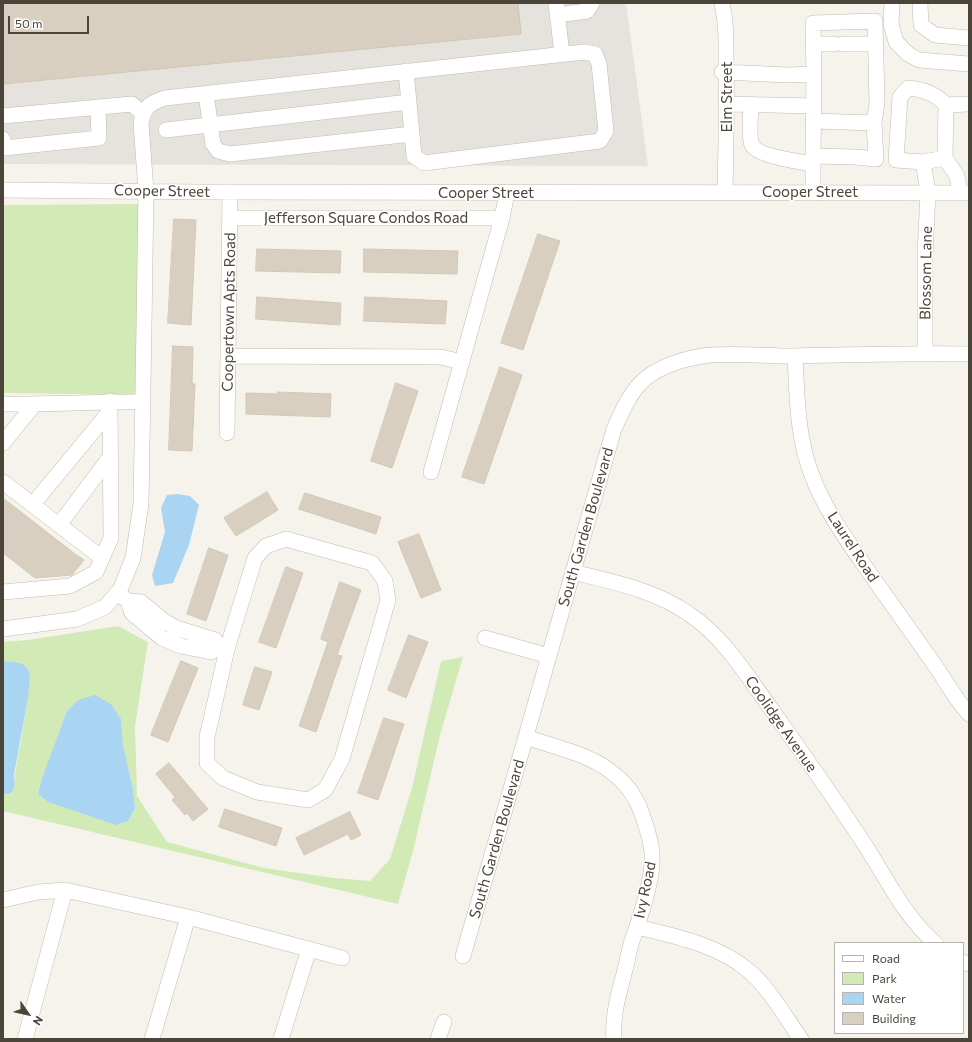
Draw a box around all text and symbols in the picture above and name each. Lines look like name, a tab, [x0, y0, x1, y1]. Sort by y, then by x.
scale bar	[10, 8, 91, 34]
text: 50 m	[15, 16, 43, 30]
street label: Elm Street	[718, 61, 736, 133]
street label: Cooper Street	[114, 181, 210, 201]
street label: Cooper Street	[762, 183, 858, 201]
street label: Cooper Street	[438, 184, 534, 202]
street label: Jefferson Square Condos Road	[264, 209, 468, 227]
street label: Blossom Lane	[916, 226, 936, 320]
street label: Coopertown Apts Road	[219, 232, 239, 392]
street label: South Garden Boulevard	[555, 445, 617, 609]
street label: Laurel Road	[824, 508, 882, 586]
street label: Coolidge Avenue	[741, 672, 821, 776]
street label: South Garden Boulevard	[466, 757, 528, 921]
street label: Ivy Road	[630, 860, 660, 920]
legend	[834, 942, 964, 1034]
text: Road	[872, 951, 900, 965]
text: Park	[872, 971, 897, 985]
text: Water	[872, 991, 906, 1005]
north arrow	[8, 994, 48, 1034]
text: Building	[872, 1011, 916, 1025]
text: N	[31, 1014, 46, 1028]

